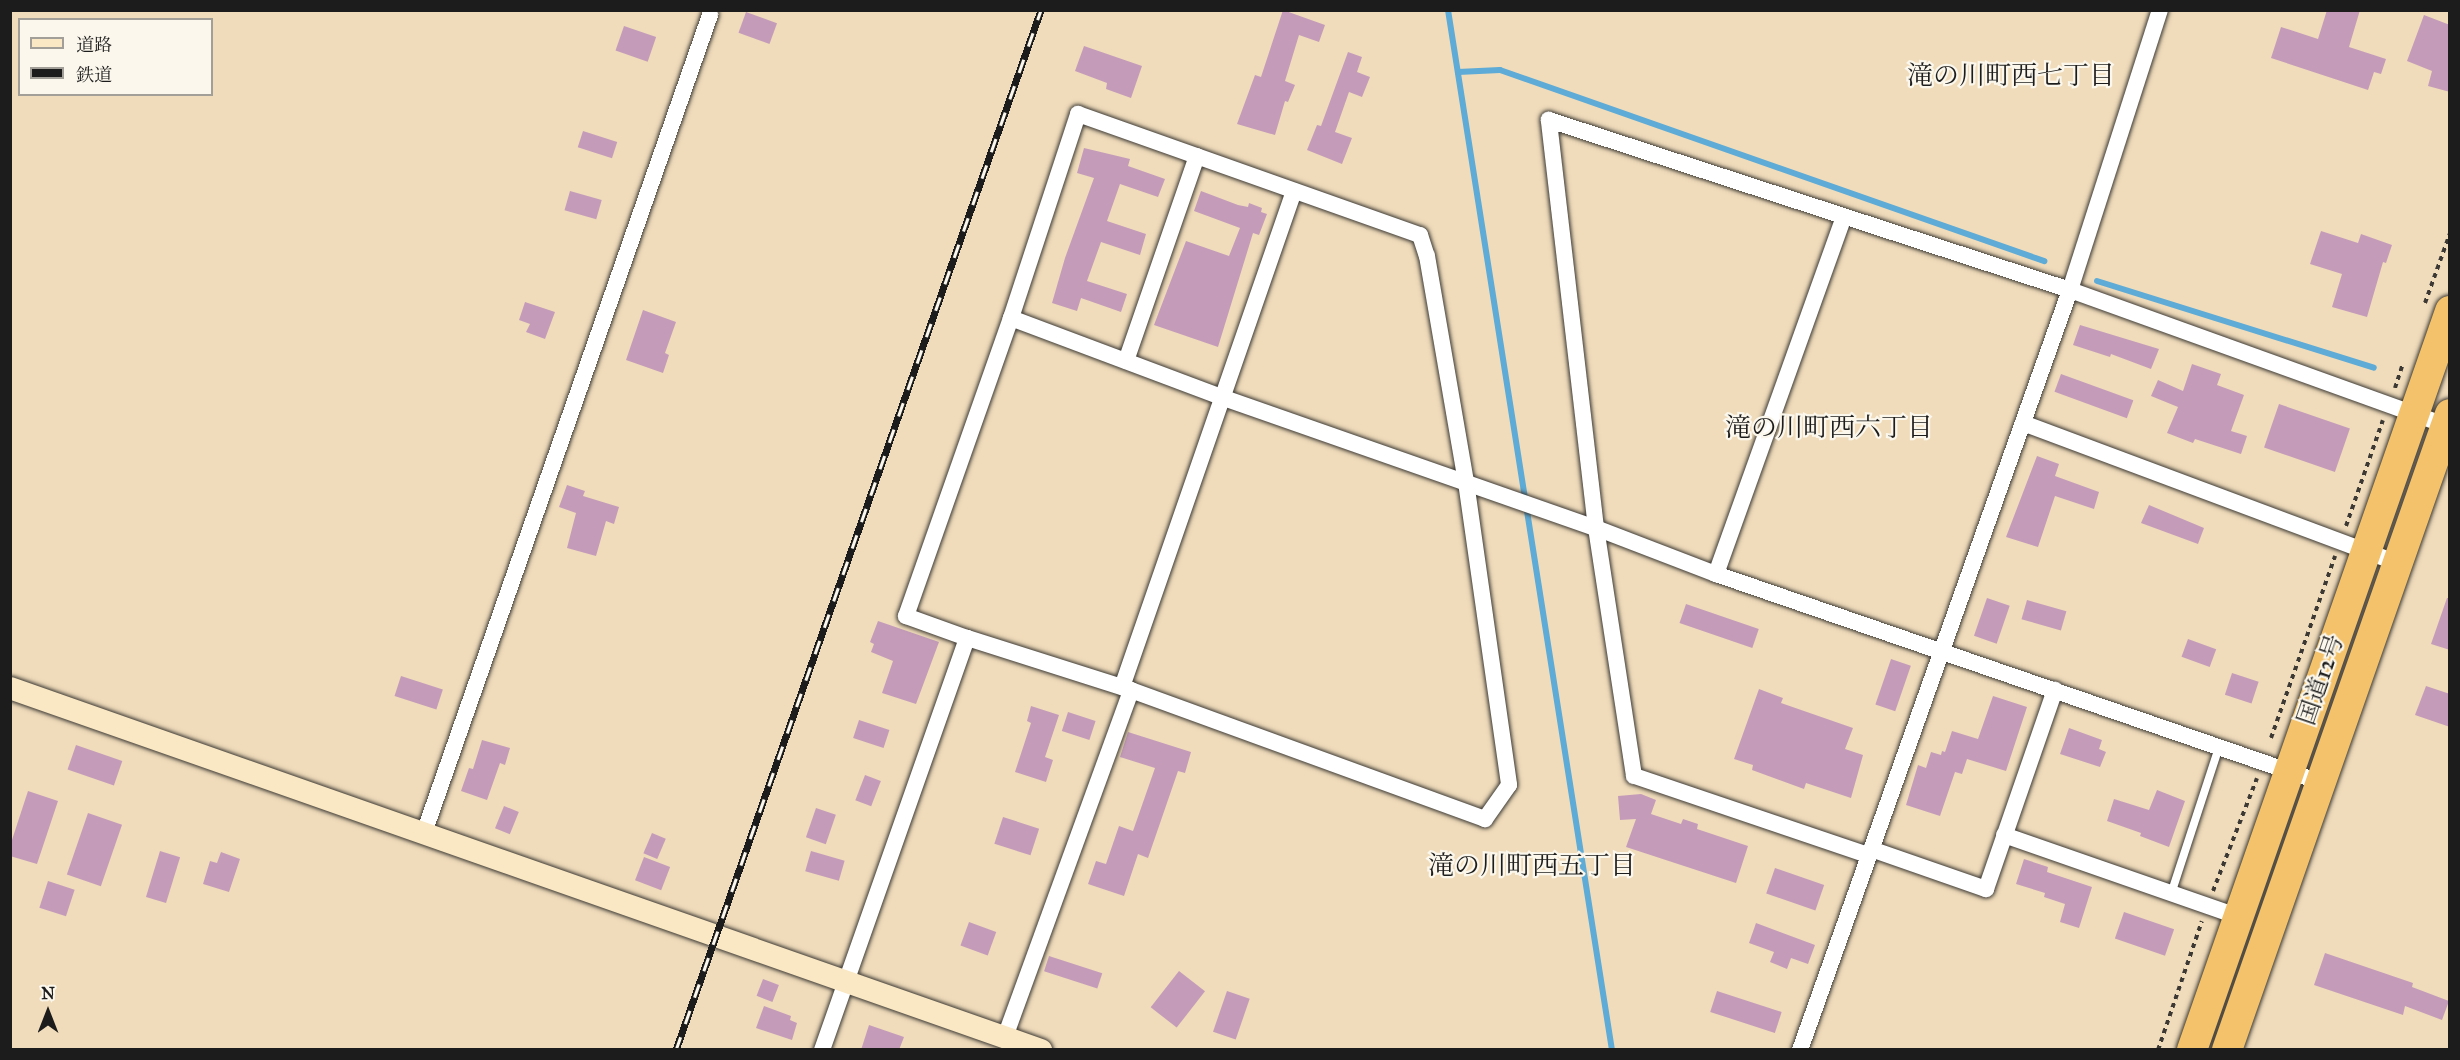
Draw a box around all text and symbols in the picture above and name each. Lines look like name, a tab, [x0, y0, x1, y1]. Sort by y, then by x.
legend	[18, 18, 213, 96]
text: 道路	[76, 34, 112, 56]
district label: 滝の川町西七丁目	[1907, 60, 2115, 92]
text: 鉄道	[76, 64, 112, 86]
district label: 滝の川町西六丁目	[1725, 412, 1933, 444]
street label: 国道12号	[2292, 631, 2350, 729]
district label: 滝の川町西五丁目	[1428, 850, 1636, 882]
north arrow	[18, 982, 78, 1042]
text: N	[41, 984, 55, 1003]

